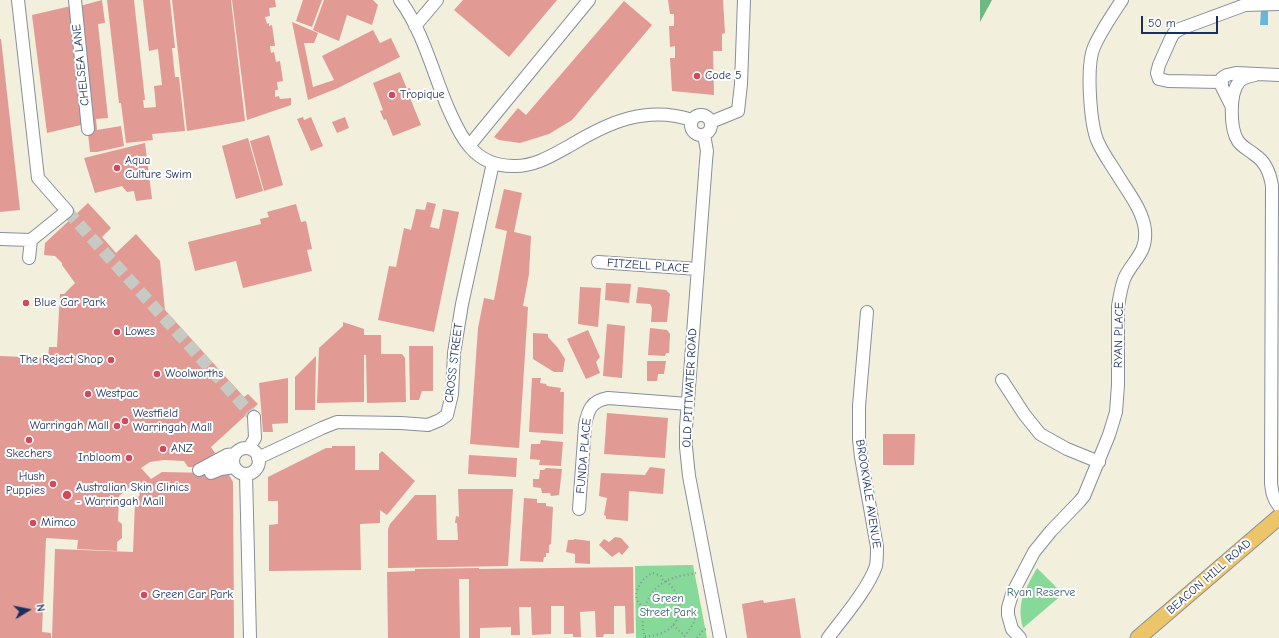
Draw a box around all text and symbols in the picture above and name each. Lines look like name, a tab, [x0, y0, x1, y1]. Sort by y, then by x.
scale bar	[1143, 8, 1220, 34]
text: 50 m	[1148, 16, 1176, 30]
street label: CHELSEA LANE	[70, 23, 92, 107]
place label: Code 5	[705, 69, 742, 83]
marker: Code 5	[692, 71, 702, 81]
place label: Tropique	[400, 88, 445, 102]
marker: Tropique	[387, 90, 397, 100]
place label: Aqua Culture Swim	[125, 154, 192, 182]
marker: Aqua Culture Swim	[112, 163, 122, 173]
street label: FITZELL PLACE	[606, 256, 690, 276]
place label: Blue Car Park	[34, 296, 106, 310]
marker: Blue Car Park	[21, 298, 31, 308]
street label: RYAN PLACE	[1111, 302, 1127, 368]
street label: CROSS STREET	[442, 322, 466, 404]
place label: Lowes	[125, 325, 155, 339]
marker: Lowes	[112, 327, 122, 337]
street label: OLD PITTWATER ROAD	[680, 328, 700, 448]
place label: The Reject Shop	[19, 353, 103, 367]
marker: The Reject Shop	[106, 355, 116, 365]
place label: Woolworths	[165, 367, 223, 381]
marker: Woolworths	[152, 369, 162, 379]
place label: Westpac	[96, 387, 138, 401]
marker: Westpac	[83, 389, 93, 399]
place label: Westfield Warringah Mall	[133, 407, 212, 435]
marker: Westfield Warringah Mall	[120, 416, 130, 426]
street label: FUNDA PLACE	[574, 418, 594, 494]
place label: Warringah Mall	[30, 419, 109, 433]
marker: Warringah Mall	[112, 421, 122, 431]
marker: Skechers	[24, 435, 34, 445]
street label: BROOKVALE AVENUE	[852, 438, 884, 550]
place label: ANZ	[171, 442, 193, 456]
marker: ANZ	[158, 444, 168, 454]
place label: Skechers	[6, 447, 52, 461]
place label: Inbloom	[78, 451, 121, 465]
marker: Inbloom	[124, 453, 134, 463]
place label: Hush Puppies	[6, 470, 45, 498]
marker: Hush Puppies	[48, 479, 58, 489]
place label: Australian Skin Clinics - Warringah Mall	[76, 481, 189, 509]
marker: Australian Skin Clinics - Warringah Mall	[61, 489, 73, 501]
place label: Mimco	[41, 516, 76, 530]
marker: Mimco	[28, 518, 38, 528]
street label: BEACON HILL ROAD	[1164, 536, 1254, 618]
park label: Ryan Reserve	[1007, 586, 1075, 600]
place label: Green Car Park	[152, 588, 233, 602]
north arrow	[8, 590, 48, 630]
marker: Green Car Park	[139, 590, 149, 600]
park label: Green Street Park	[639, 592, 697, 620]
text: N	[33, 603, 47, 612]

